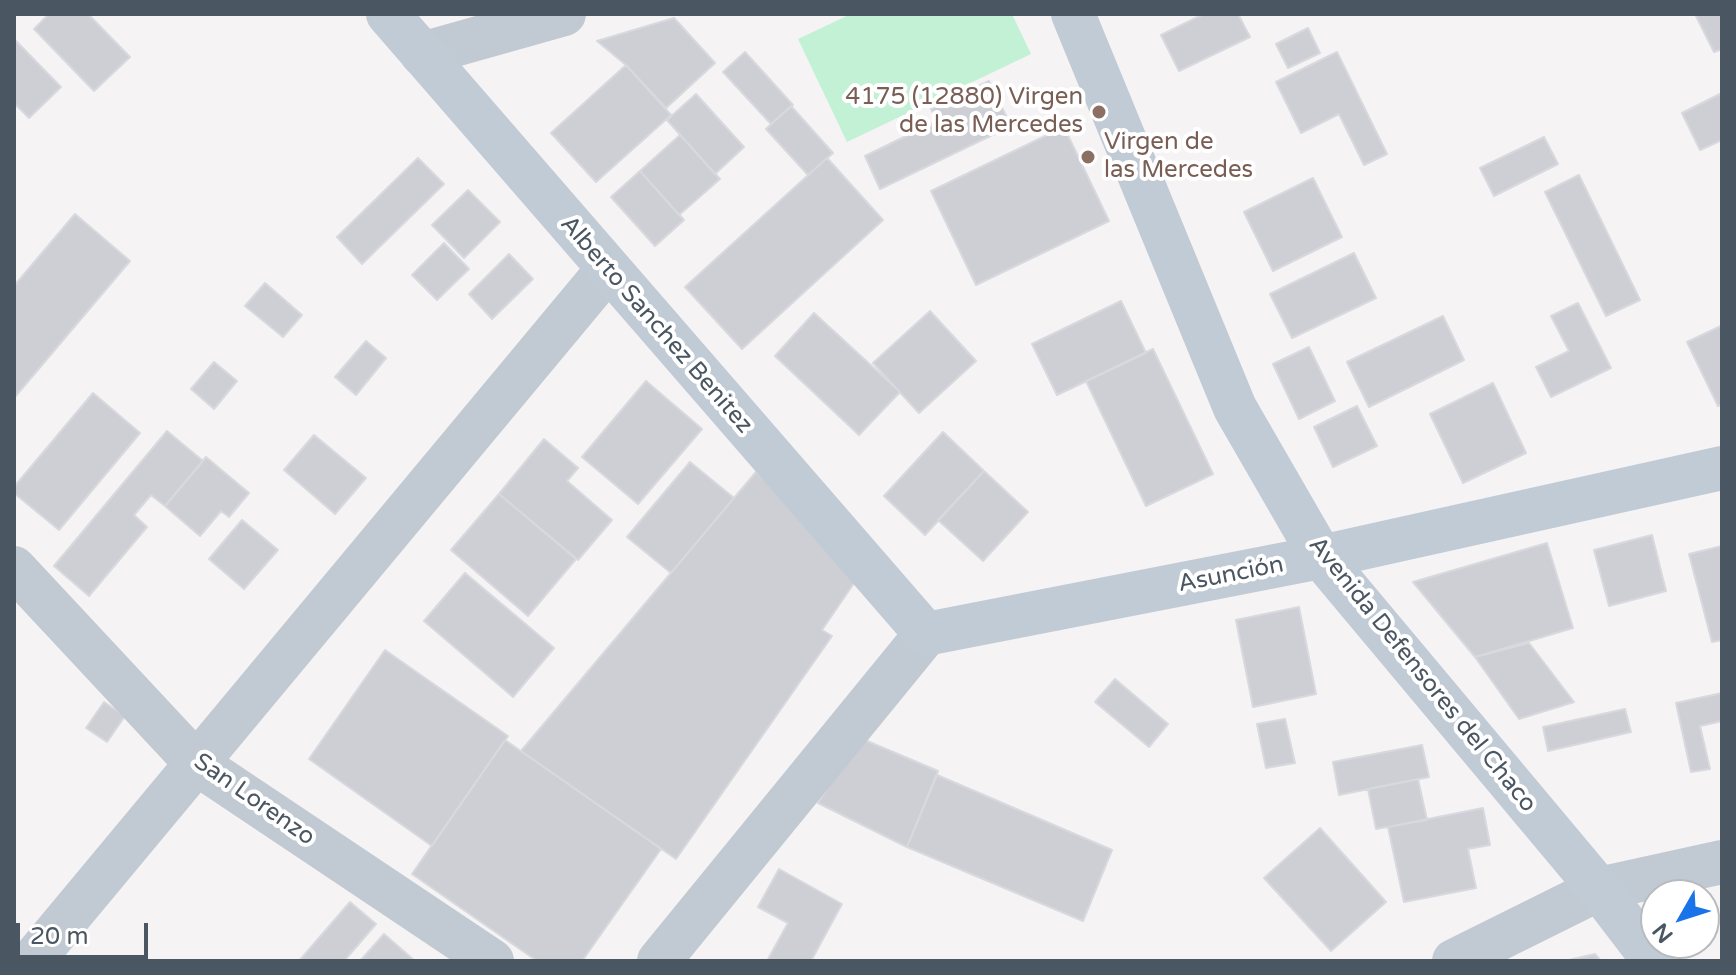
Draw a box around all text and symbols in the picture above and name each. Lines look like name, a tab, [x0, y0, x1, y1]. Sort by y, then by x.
place label: 4175 (12880) Virgen de las Mercedes	[845, 84, 1083, 140]
marker: 4175 (12880) Virgen de las Mercedes	[1090, 103, 1108, 121]
place label: Virgen de las Mercedes	[1104, 129, 1253, 185]
marker: Virgen de las Mercedes	[1079, 148, 1097, 166]
street label: Alberto Sanchez Benitez	[554, 210, 758, 440]
street label: Avenida Defensores del Chaco	[1302, 532, 1542, 818]
street label: Asunción	[1176, 551, 1286, 599]
street label: San Lorenzo	[188, 748, 320, 852]
north arrow	[1640, 879, 1720, 959]
scale bar	[20, 907, 152, 957]
text: N	[1647, 918, 1679, 948]
text: 20 m	[30, 922, 88, 951]

